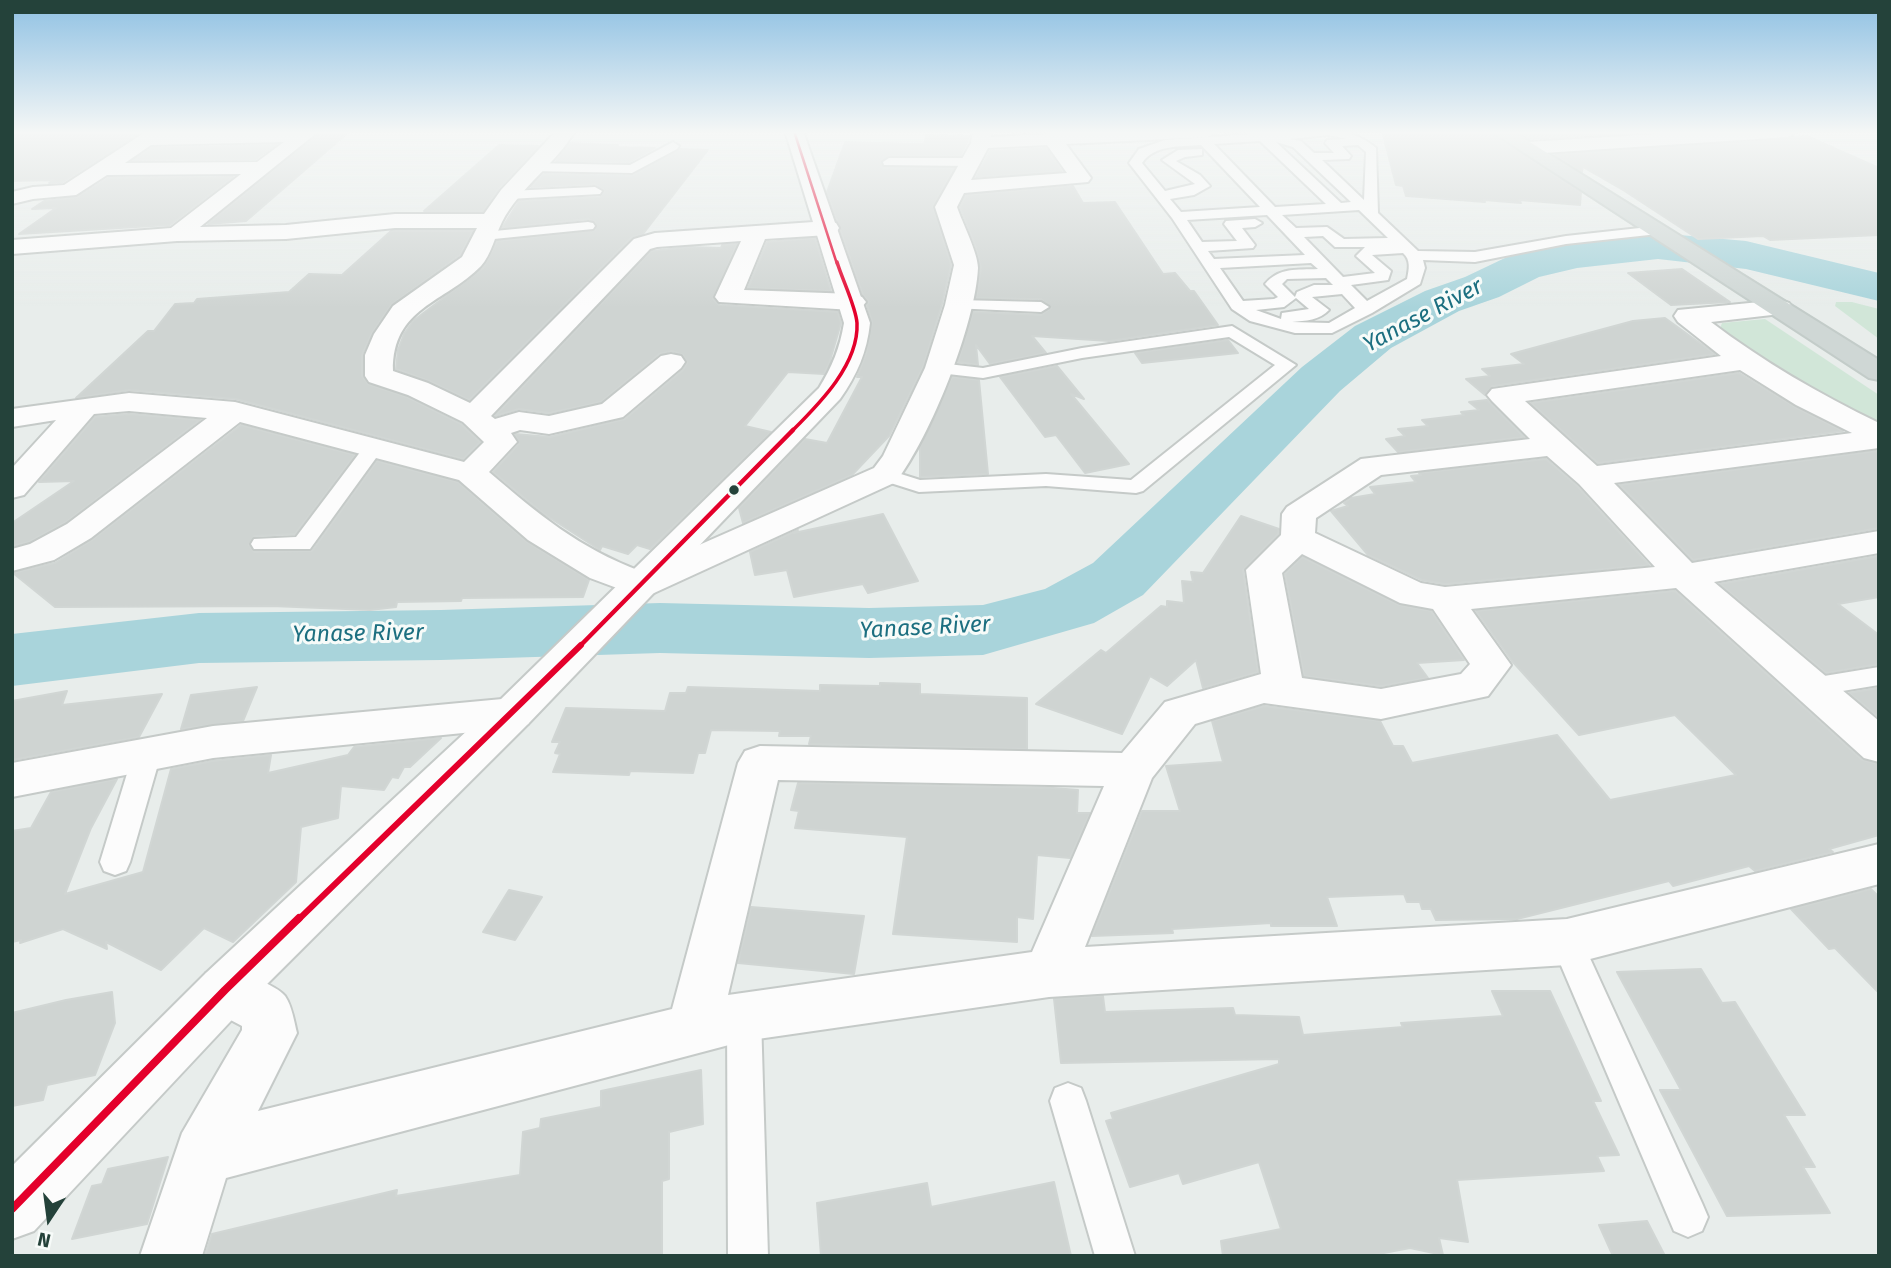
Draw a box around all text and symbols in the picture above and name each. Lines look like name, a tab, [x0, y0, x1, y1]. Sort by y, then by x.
water label: Yanase River	[1359, 273, 1487, 359]
unlabelled marker	[727, 483, 741, 497]
water label: Yanase River	[859, 611, 991, 645]
water label: Yanase River	[292, 619, 424, 649]
north arrow	[14, 1184, 84, 1254]
text: N	[35, 1227, 53, 1253]

